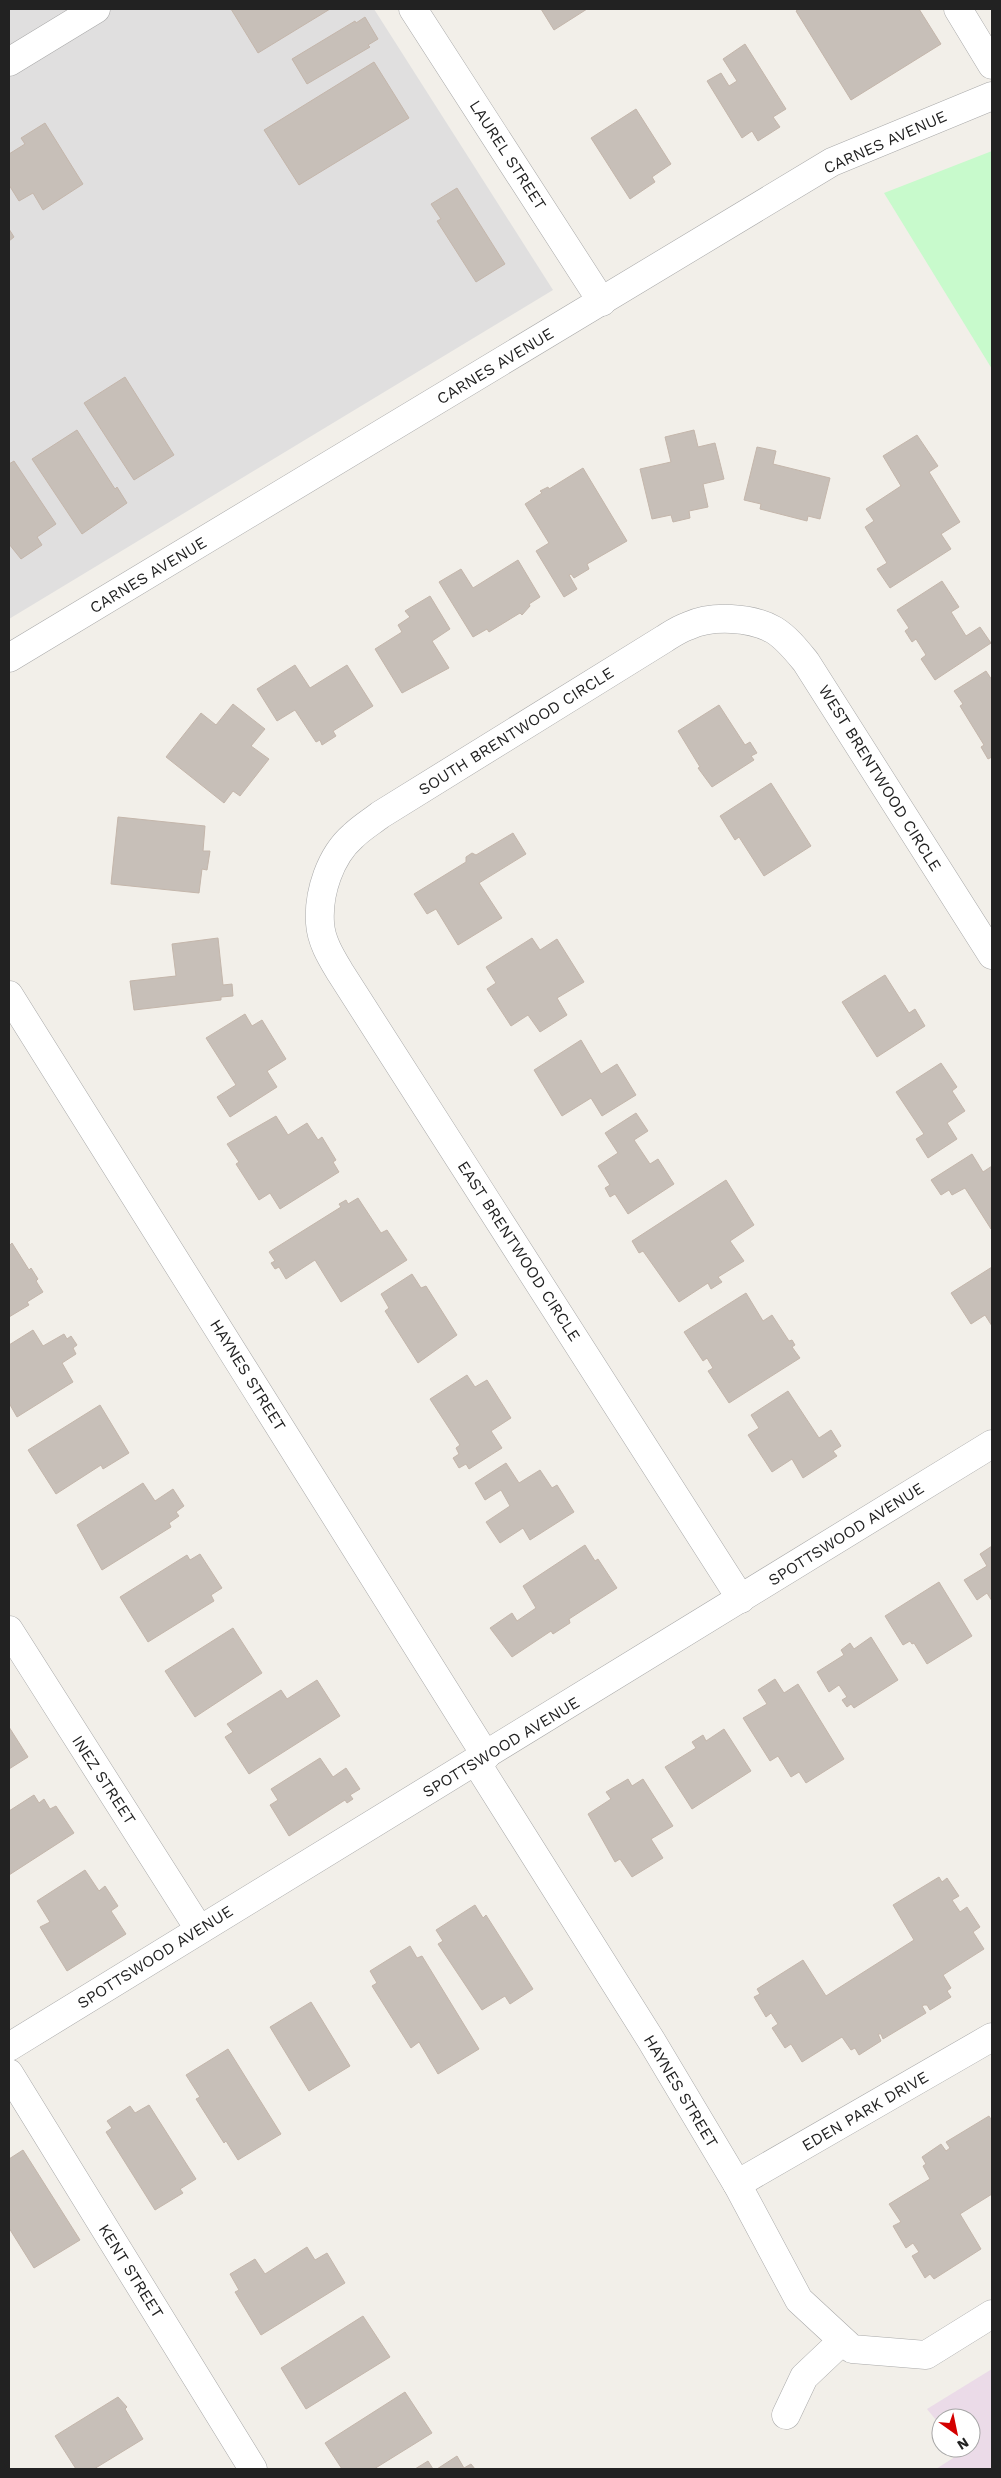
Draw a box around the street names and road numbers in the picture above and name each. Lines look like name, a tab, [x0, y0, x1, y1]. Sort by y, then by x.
street label: LAUREL STREET	[466, 97, 551, 214]
street label: CARNES AVENUE	[821, 106, 949, 178]
street label: CARNES AVENUE	[433, 324, 557, 408]
street label: CARNES AVENUE	[86, 533, 210, 617]
street label: SOUTH BRENTWOOD CIRCLE	[415, 663, 617, 799]
street label: WEST BRENTWOOD CIRCLE	[815, 681, 945, 875]
street label: EAST BRENTWOOD CIRCLE	[454, 1157, 584, 1345]
street label: HAYNES STREET	[206, 1316, 290, 1435]
street label: SPOTTSWOOD AVENUE	[765, 1478, 927, 1590]
street label: SPOTTSWOOD AVENUE	[419, 1693, 583, 1801]
street label: INEZ STREET	[68, 1732, 140, 1828]
street label: SPOTTSWOOD AVENUE	[74, 1901, 236, 2013]
street label: HAYNES STREET	[640, 2031, 722, 2151]
street label: EDEN PARK DRIVE	[799, 2067, 931, 2155]
street label: KENT STREET	[95, 2220, 168, 2322]

